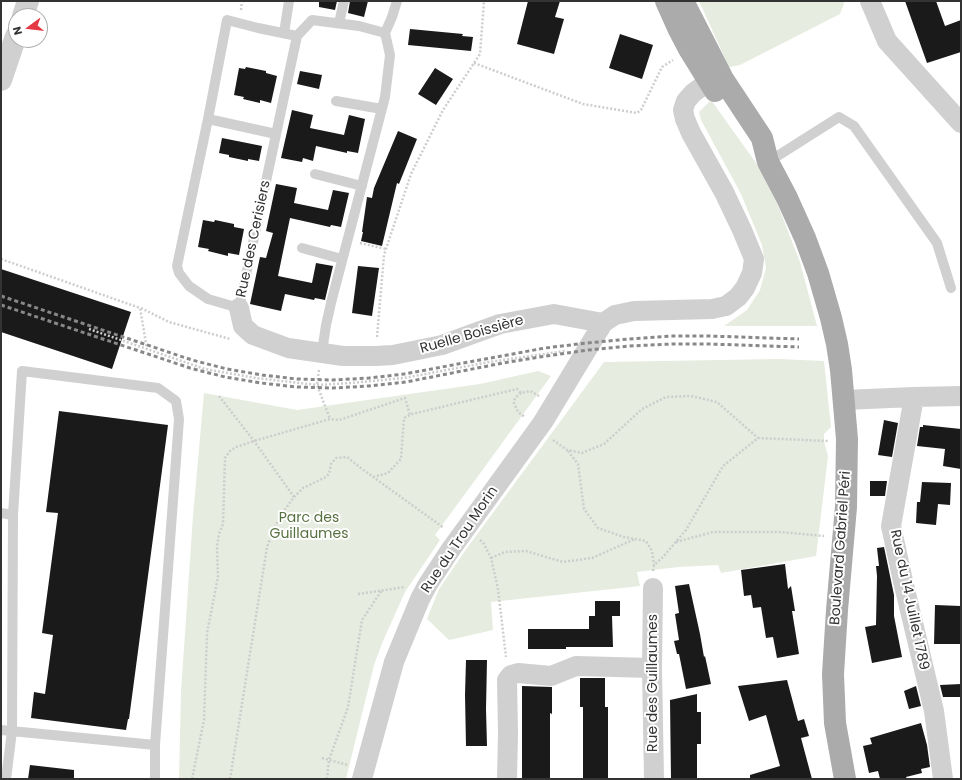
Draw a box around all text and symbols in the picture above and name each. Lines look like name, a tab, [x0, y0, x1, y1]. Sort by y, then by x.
north arrow	[8, 8, 48, 48]
text: N	[9, 25, 26, 37]
street label: Rue des Cerisiers	[233, 179, 275, 299]
street label: Ruelle Boissière	[418, 312, 526, 358]
street label: Boulevard Gabriel Péri	[827, 471, 855, 625]
street label: Rue du Trou Morin	[418, 483, 502, 597]
park label: Parc des Guillaumes	[269, 510, 349, 542]
street label: Rue du 14 Juillet 1789	[886, 528, 932, 672]
street label: Rue des Guillaumes	[645, 614, 661, 752]

